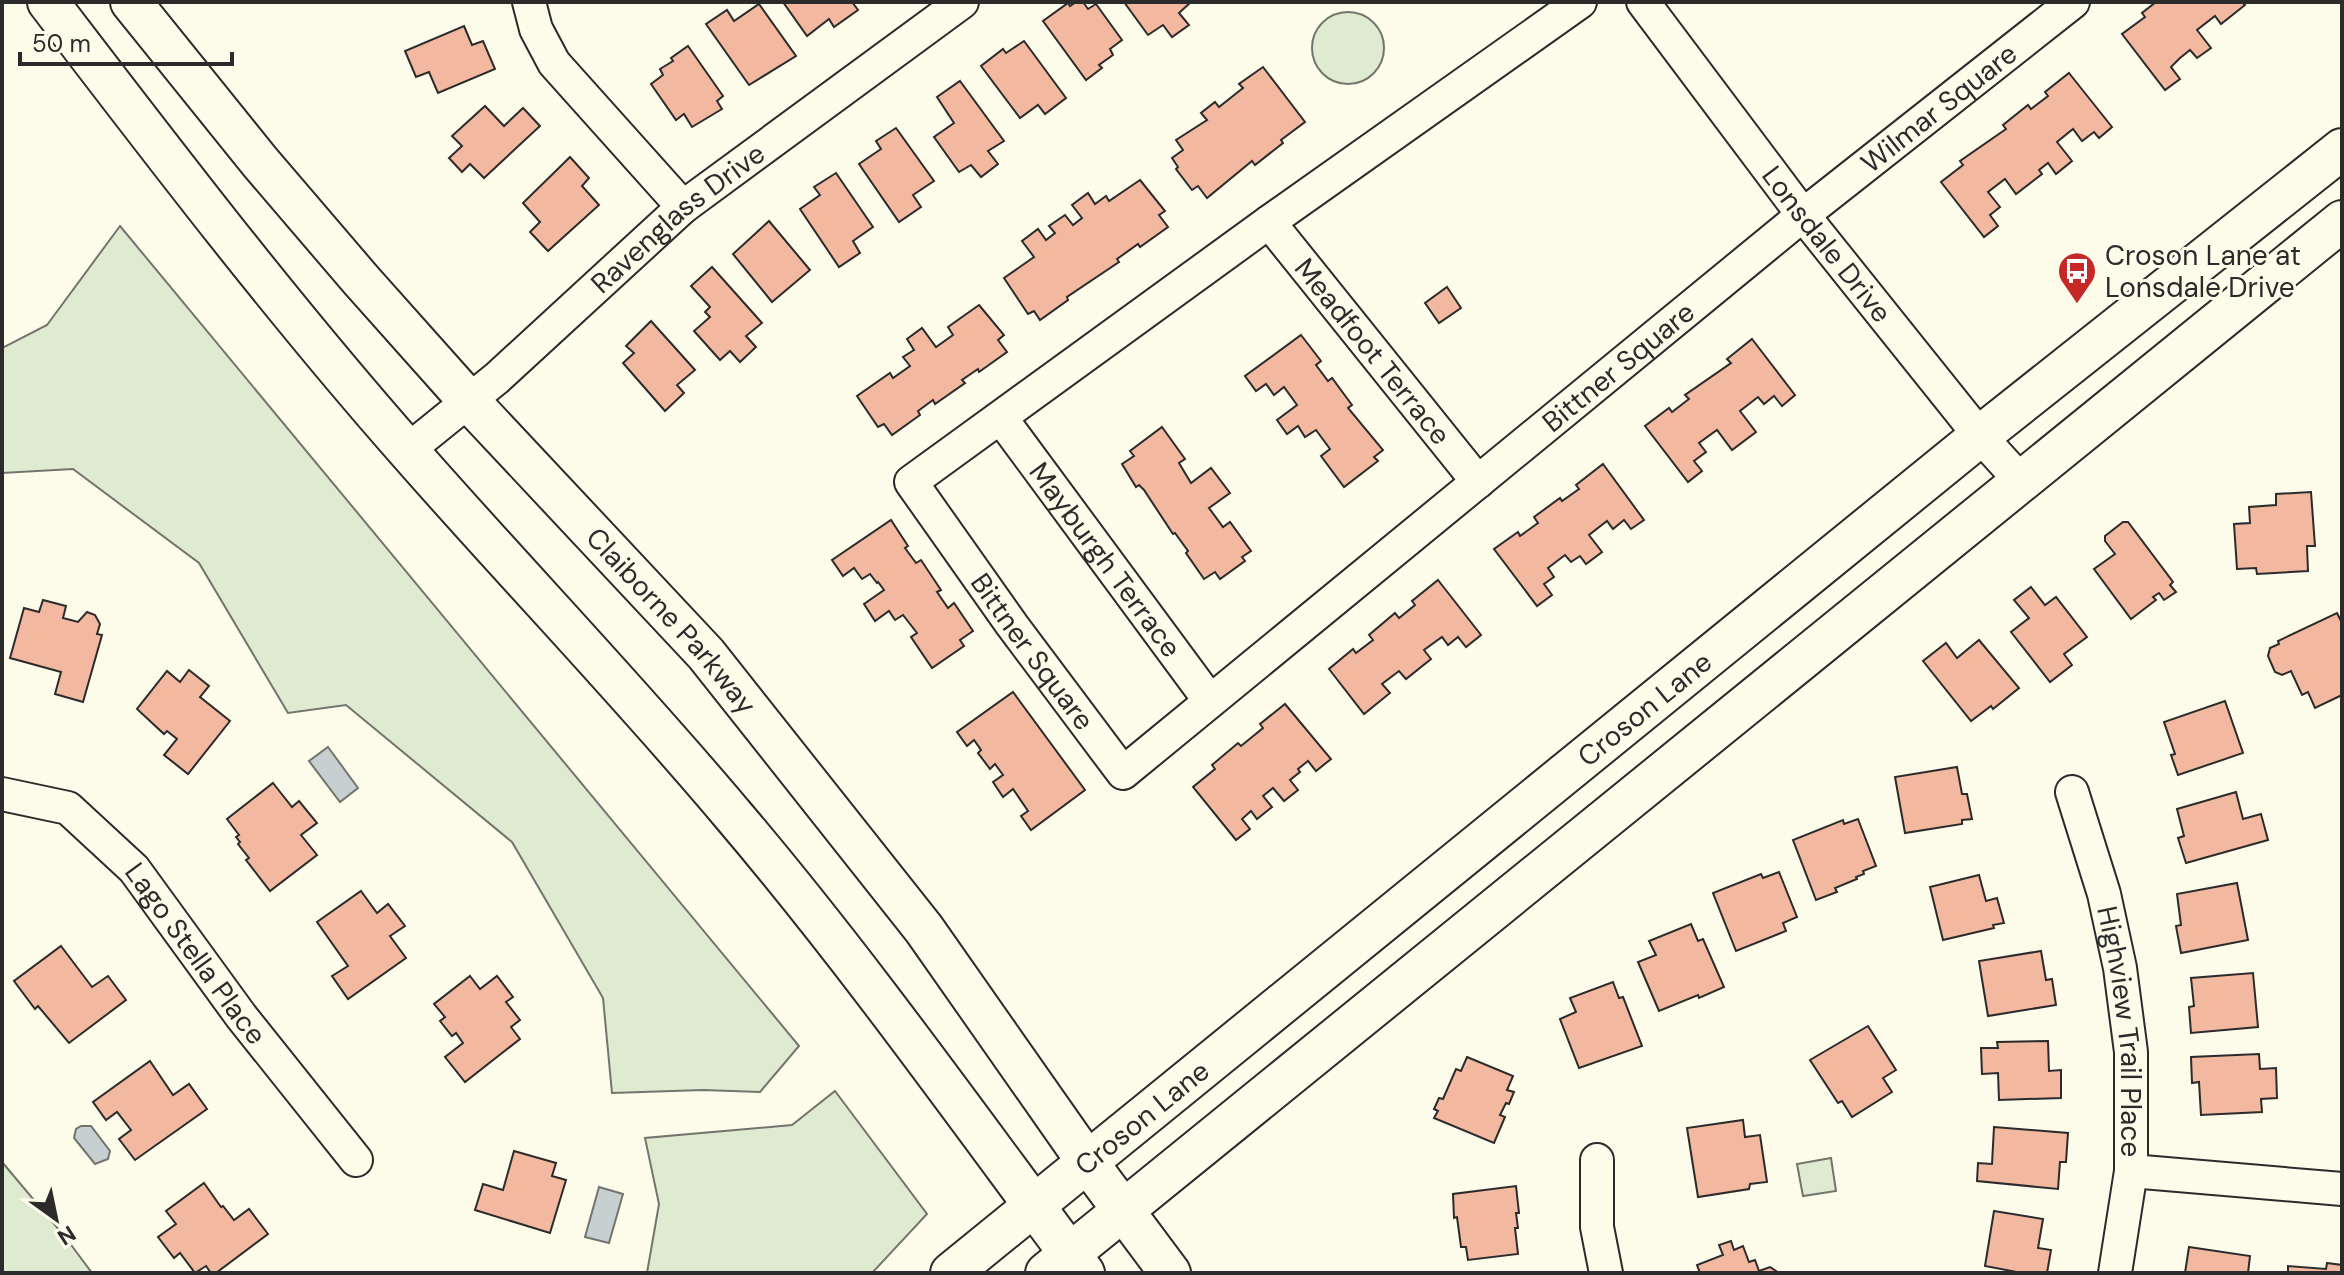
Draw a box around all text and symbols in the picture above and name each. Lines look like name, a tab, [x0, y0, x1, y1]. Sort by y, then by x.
scale bar	[20, 16, 232, 66]
text: 50 m	[32, 28, 91, 59]
street label: Wilmar Square	[1853, 35, 2025, 181]
street label: Ravenglass Drive	[583, 135, 772, 302]
street label: Lonsdale Drive	[1753, 158, 1900, 330]
place label: Croson Lane at Lonsdale Drive	[2105, 237, 2301, 306]
bus stop icon: Croson Lane at Lonsdale Drive	[2056, 250, 2098, 305]
street label: Meadfoot Terrace	[1286, 251, 1459, 453]
street label: Bittner Square	[1535, 294, 1702, 440]
street label: Mayburgh Terrace	[1021, 455, 1189, 665]
street label: Claiborne Parkway	[578, 520, 765, 722]
street label: Bittner Square	[962, 566, 1102, 738]
street label: Croson Lane	[1570, 644, 1720, 775]
street label: Lago Stella Place	[116, 855, 275, 1052]
street label: Highview Trail Place	[2088, 903, 2149, 1157]
street label: Croson Lane	[1067, 1052, 1217, 1184]
north arrow	[16, 1179, 96, 1259]
text: N	[52, 1219, 81, 1252]

